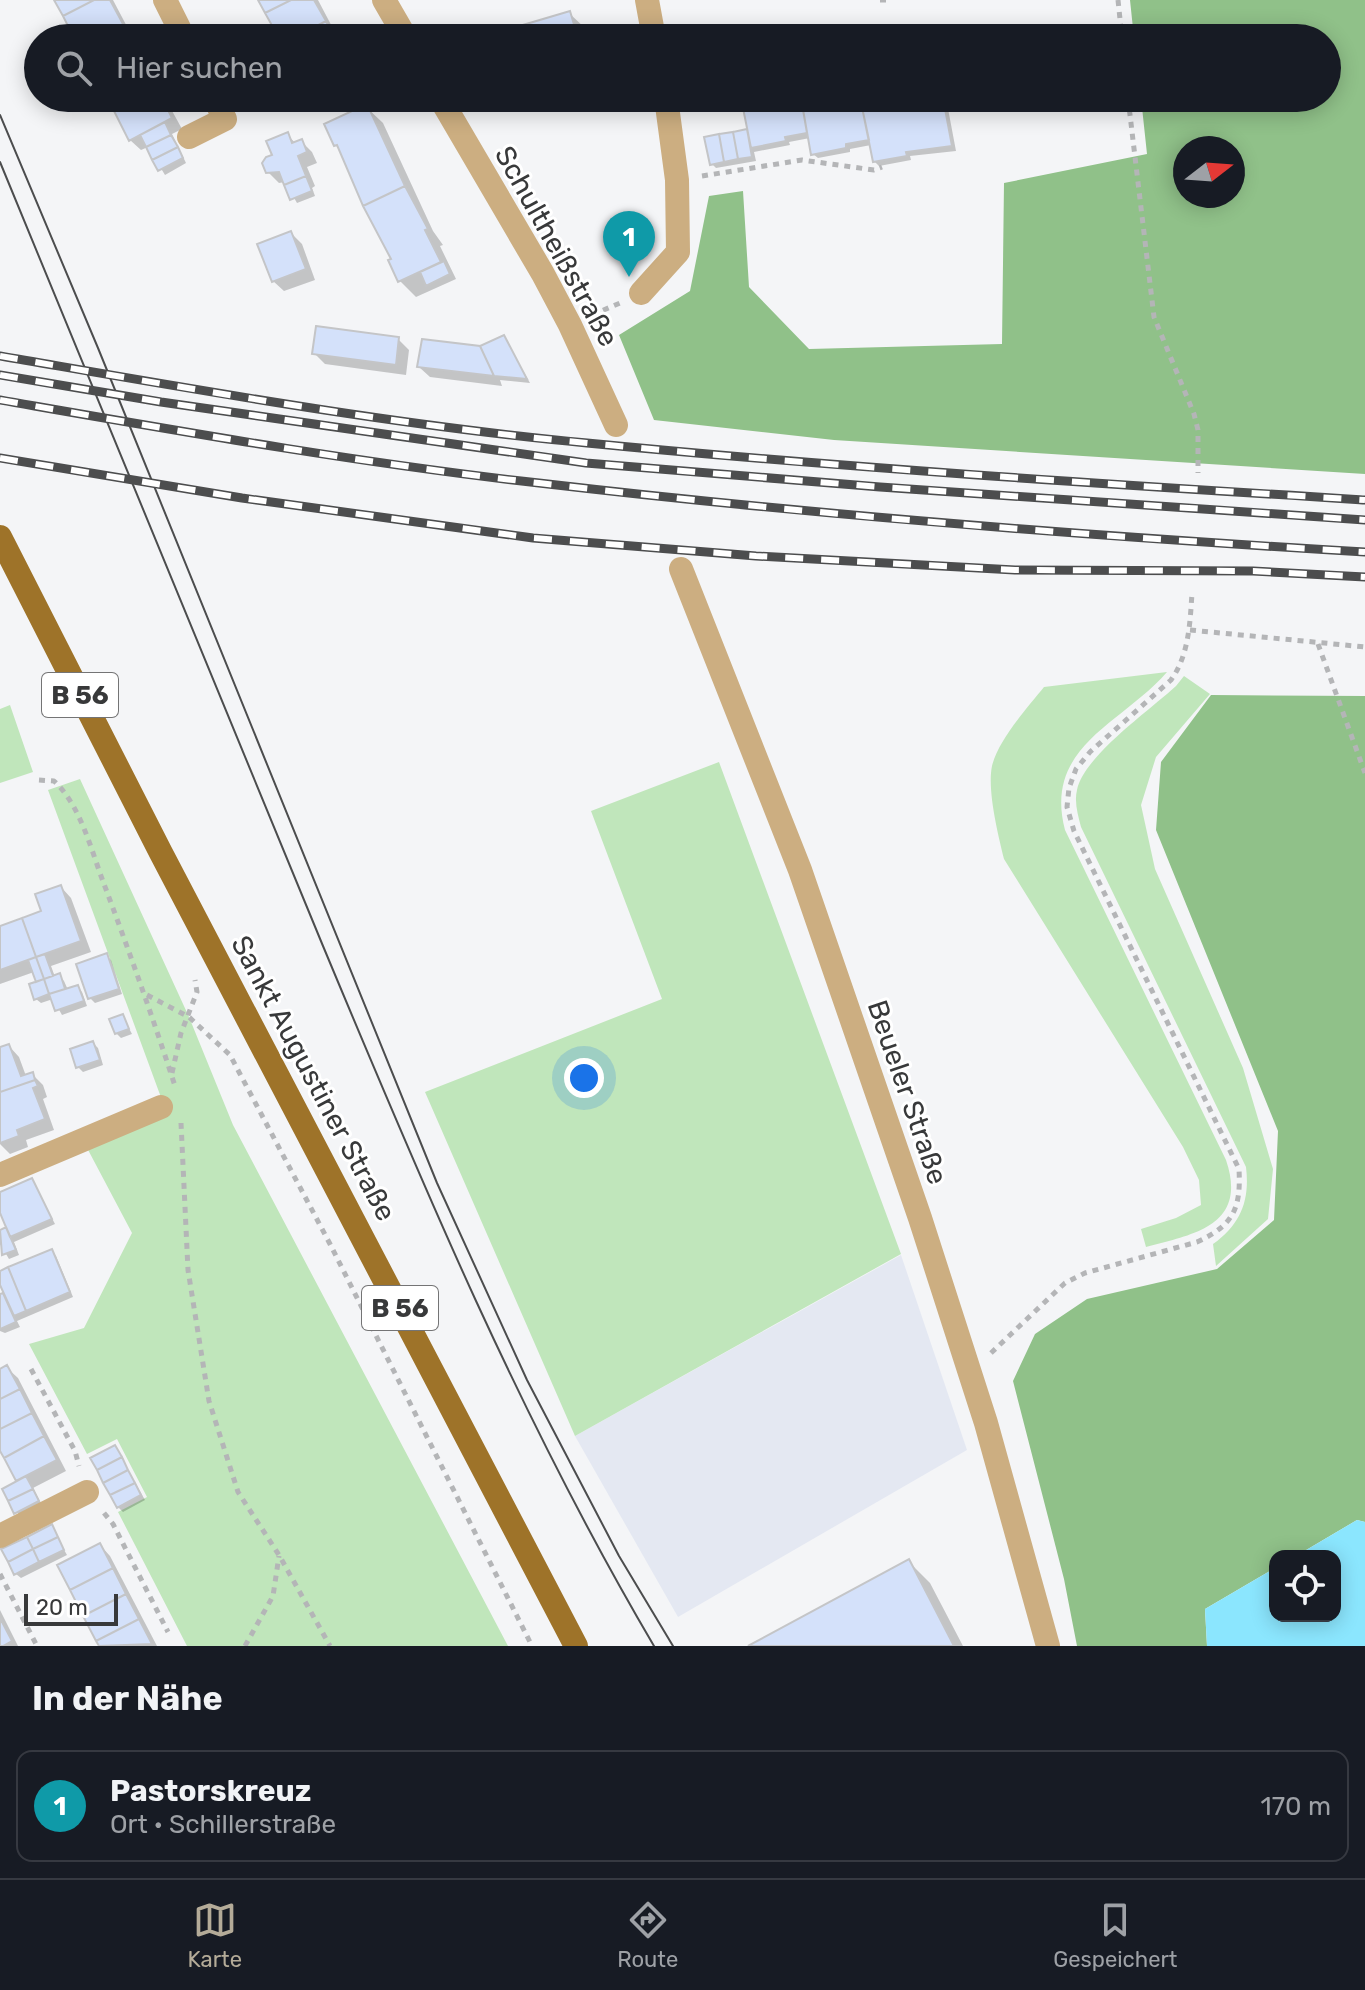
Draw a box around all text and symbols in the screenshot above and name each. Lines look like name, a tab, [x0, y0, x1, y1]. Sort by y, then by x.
search box	[24, 24, 1341, 112]
icon: search	[52, 46, 96, 90]
text: Hier suchen	[116, 50, 283, 86]
north arrow	[1173, 136, 1245, 208]
street label: Schultheißstraße	[488, 140, 625, 352]
pin: 1	[603, 211, 655, 277]
road number: B 56	[42, 673, 118, 717]
street label: Sankt Augustiner Straße	[224, 930, 403, 1226]
street label: Beueler Straße	[861, 996, 954, 1189]
your location	[564, 1058, 604, 1098]
road number: B 56	[362, 1286, 438, 1330]
map controls	[1269, 1550, 1341, 1622]
button: locate	[1269, 1550, 1341, 1622]
scale bar	[24, 1590, 118, 1626]
text: 20 m	[36, 1594, 88, 1621]
text: In der Nähe	[32, 1678, 223, 1719]
text: Pastorskreuz	[110, 1773, 311, 1809]
text: 1	[54, 1791, 66, 1822]
text: 170 m	[1261, 1791, 1331, 1822]
text: Ort · Schillerstraße	[110, 1809, 336, 1840]
tab: Karte	[188, 1898, 242, 1973]
tab: Route	[617, 1898, 678, 1973]
tab: Gespeichert	[1053, 1898, 1177, 1973]

